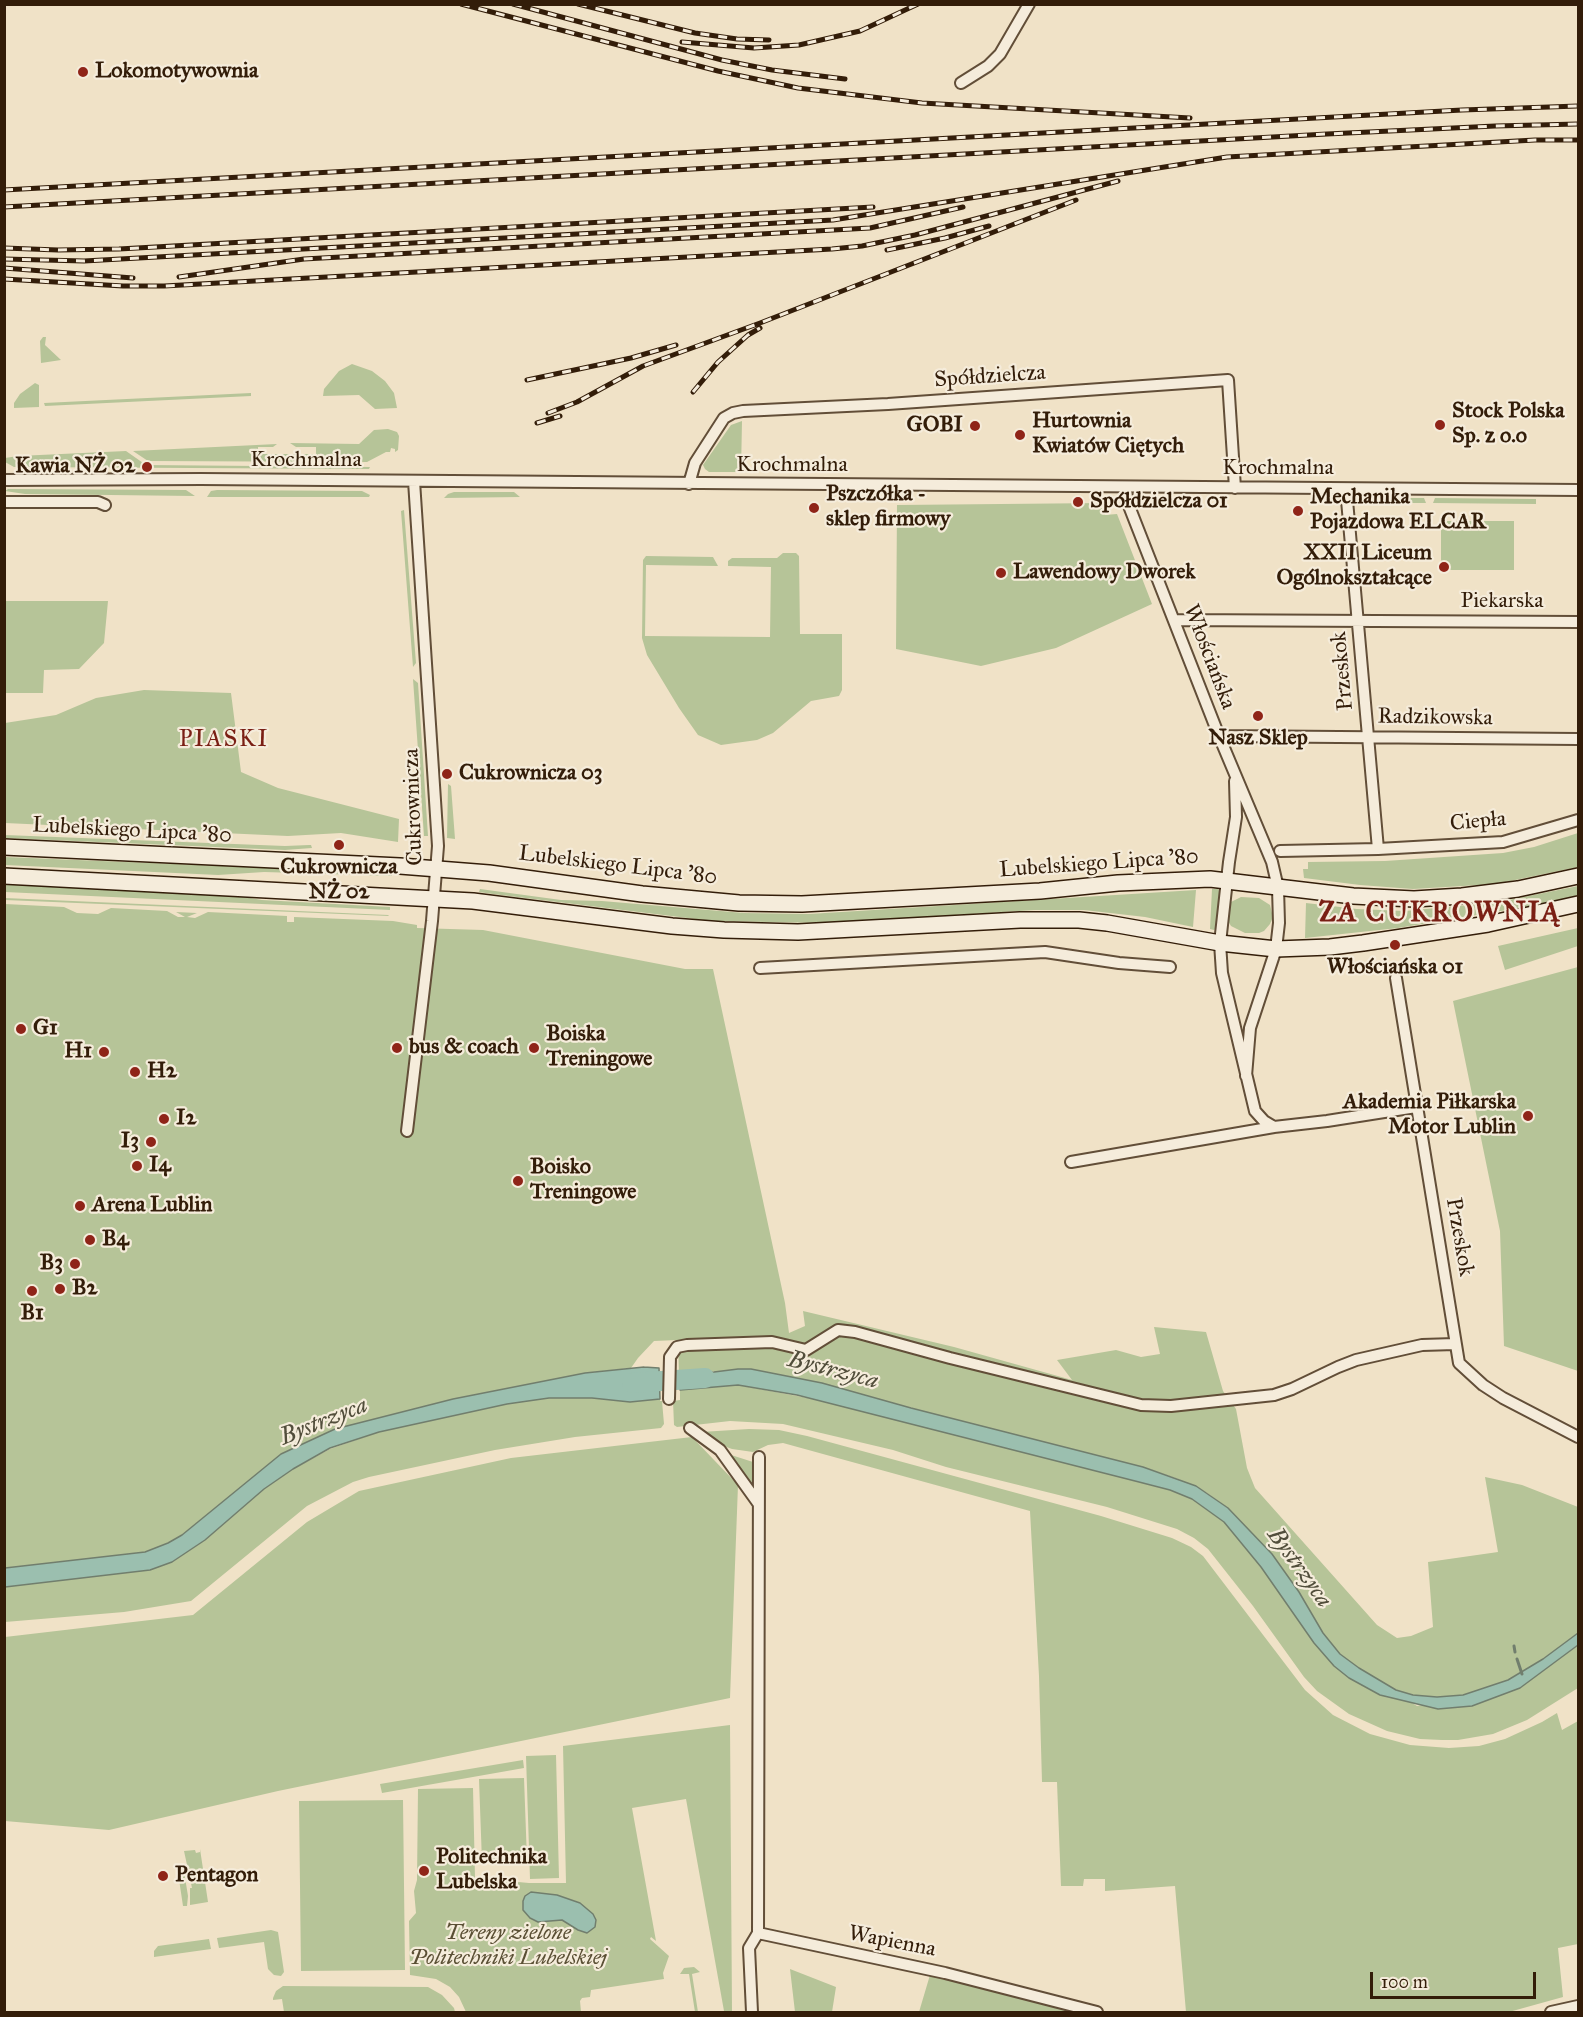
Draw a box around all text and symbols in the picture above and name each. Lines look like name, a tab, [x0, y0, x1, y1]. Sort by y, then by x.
place label: Lokomotywownia	[95, 59, 258, 85]
marker: Lokomotywownia	[76, 65, 90, 79]
street label: Spółdzielcza	[933, 360, 1047, 394]
place label: Stock Polska Sp. z o.o	[1452, 399, 1565, 451]
place label: Hurtownia Kwiatów Ciętych	[1032, 409, 1184, 460]
place label: GOBI	[907, 413, 963, 439]
marker: Stock Polska Sp. z o.o	[1433, 418, 1447, 432]
marker: GOBI	[968, 419, 982, 433]
marker: Hurtownia Kwiatów Ciętych	[1013, 428, 1027, 442]
street label: Krochmalna	[250, 448, 362, 474]
street label: Krochmalna	[736, 453, 848, 479]
place label: Kawia NŻ 02	[15, 454, 135, 480]
street label: Krochmalna	[1222, 456, 1334, 482]
marker: Kawia NŻ 02	[140, 460, 154, 474]
place label: Pszczółka - sklep firmowy	[826, 482, 950, 534]
place label: Mechanika Pojazdowa ELCAR	[1310, 485, 1486, 536]
place label: Spółdzielcza 01	[1090, 489, 1228, 515]
marker: Spółdzielcza 01	[1071, 495, 1085, 509]
marker: Pszczółka - sklep firmowy	[807, 501, 821, 515]
marker: Mechanika Pojazdowa ELCAR	[1291, 504, 1305, 518]
place label: XXII Liceum Ogólnokształcące	[1276, 541, 1432, 592]
place label: Lawendowy Dworek	[1013, 560, 1196, 586]
marker: XXII Liceum Ogólnokształcące	[1437, 560, 1451, 574]
marker: Lawendowy Dworek	[994, 566, 1008, 580]
street label: Piekarska	[1461, 589, 1543, 615]
street label: Włościańska	[1177, 601, 1241, 713]
street label: Przeskok	[1326, 630, 1360, 712]
street label: Radzikowska	[1377, 704, 1493, 732]
marker: Nasz Sklep	[1251, 709, 1265, 723]
district label: PIASKI	[179, 726, 269, 754]
place label: Nasz Sklep	[1208, 726, 1308, 752]
street label: Cukrownicza	[399, 748, 429, 866]
place label: Cukrownicza 03	[459, 761, 603, 787]
marker: Cukrownicza 03	[440, 767, 454, 781]
street label: Ciepła	[1449, 806, 1507, 838]
street label: Lubelskiego Lipca '80	[31, 813, 233, 849]
marker: Cukrownicza NŻ 02	[332, 838, 346, 852]
street label: Lubelskiego Lipca '80	[517, 841, 719, 891]
street label: Lubelskiego Lipca '80	[998, 844, 1200, 884]
place label: Cukrownicza NŻ 02	[280, 855, 398, 906]
district label: ZA CUKROWNIĄ	[1319, 897, 1561, 931]
marker: Włościańska 01	[1388, 938, 1402, 952]
place label: Włościańska 01	[1327, 955, 1463, 981]
place label: G1	[33, 1016, 58, 1042]
marker: G1	[14, 1022, 28, 1036]
place label: Boiska Treningowe	[546, 1022, 652, 1074]
place label: bus & coach	[409, 1035, 519, 1061]
place label: H1	[64, 1039, 92, 1065]
marker: bus & coach	[390, 1041, 404, 1055]
marker: Boiska Treningowe	[527, 1041, 541, 1055]
marker: H1	[97, 1045, 111, 1059]
place label: H2	[147, 1059, 177, 1085]
marker: H2	[128, 1065, 142, 1079]
place label: Akademia Piłkarska Motor Lublin	[1343, 1090, 1516, 1142]
place label: I2	[176, 1106, 196, 1132]
marker: Akademia Piłkarska Motor Lublin	[1521, 1109, 1535, 1123]
marker: I2	[157, 1112, 171, 1126]
place label: I3	[121, 1129, 139, 1155]
marker: I3	[144, 1135, 158, 1149]
place label: I4	[149, 1153, 171, 1179]
place label: Boisko Treningowe	[530, 1155, 636, 1206]
marker: I4	[130, 1159, 144, 1173]
marker: Boisko Treningowe	[511, 1174, 525, 1188]
place label: Arena Lublin	[92, 1193, 212, 1219]
street label: Przeskok	[1439, 1196, 1479, 1278]
marker: Arena Lublin	[73, 1199, 87, 1213]
place label: B4	[102, 1227, 129, 1253]
marker: B4	[83, 1233, 97, 1247]
place label: B3	[40, 1251, 63, 1277]
marker: B3	[68, 1257, 82, 1271]
place label: B2	[72, 1276, 97, 1302]
marker: B2	[53, 1282, 67, 1296]
marker: B1	[25, 1284, 39, 1298]
place label: B1	[20, 1301, 44, 1327]
water label: Bystrzyca	[785, 1346, 881, 1396]
water label: Bystrzyca	[276, 1391, 372, 1453]
water label: Bystrzyca	[1260, 1522, 1338, 1614]
place label: Politechnika Lubelska	[436, 1845, 547, 1897]
place label: Pentagon	[175, 1863, 259, 1889]
marker: Politechnika Lubelska	[417, 1864, 431, 1878]
marker: Pentagon	[156, 1869, 170, 1883]
park label: Tereny zielone Politechniki Lubelskiej	[409, 1921, 607, 1972]
street label: Wapienna	[846, 1921, 938, 1963]
scale bar	[1373, 1960, 1540, 1998]
text: 100 m	[1381, 1971, 1428, 1993]

